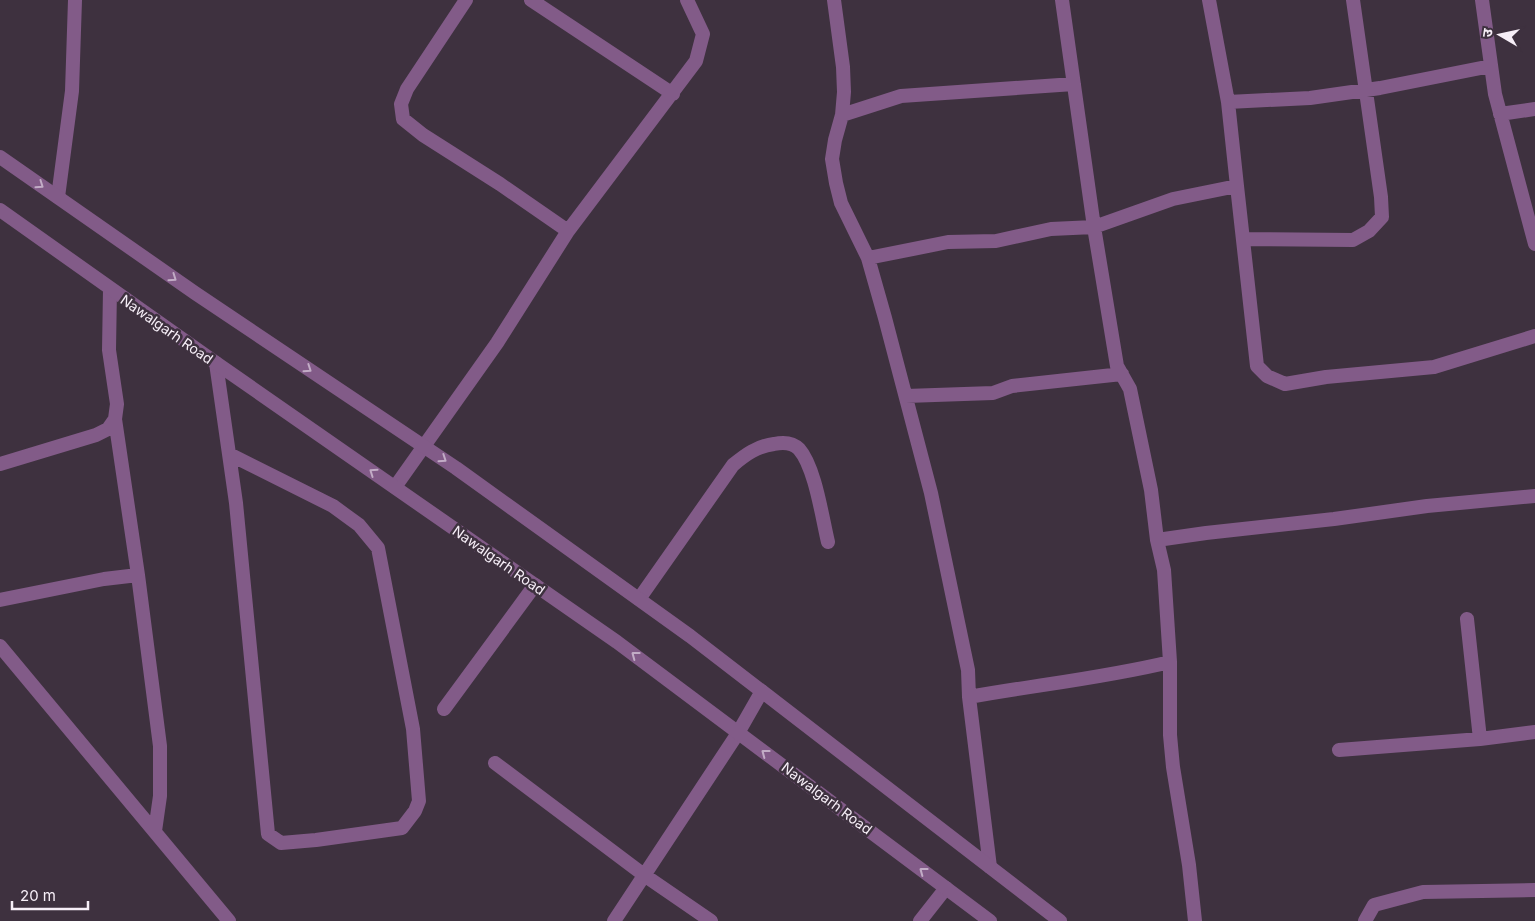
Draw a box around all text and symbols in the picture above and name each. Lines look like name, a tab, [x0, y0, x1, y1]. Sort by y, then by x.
north arrow	[1475, 10, 1525, 60]
text: उ	[1478, 27, 1496, 38]
one-way arrow	[34, 179, 44, 188]
one-way arrow	[167, 272, 177, 281]
street label: Nawalgarh Road	[117, 291, 217, 367]
one-way arrow	[302, 363, 311, 372]
one-way arrow	[437, 453, 446, 463]
one-way arrow	[369, 469, 379, 478]
street label: Nawalgarh Road	[449, 522, 549, 598]
one-way arrow	[631, 652, 641, 661]
one-way arrow	[762, 750, 771, 758]
street label: Nawalgarh Road	[778, 758, 876, 838]
one-way arrow	[919, 868, 929, 877]
scale bar	[12, 878, 89, 910]
text: 20 m	[20, 886, 56, 905]

